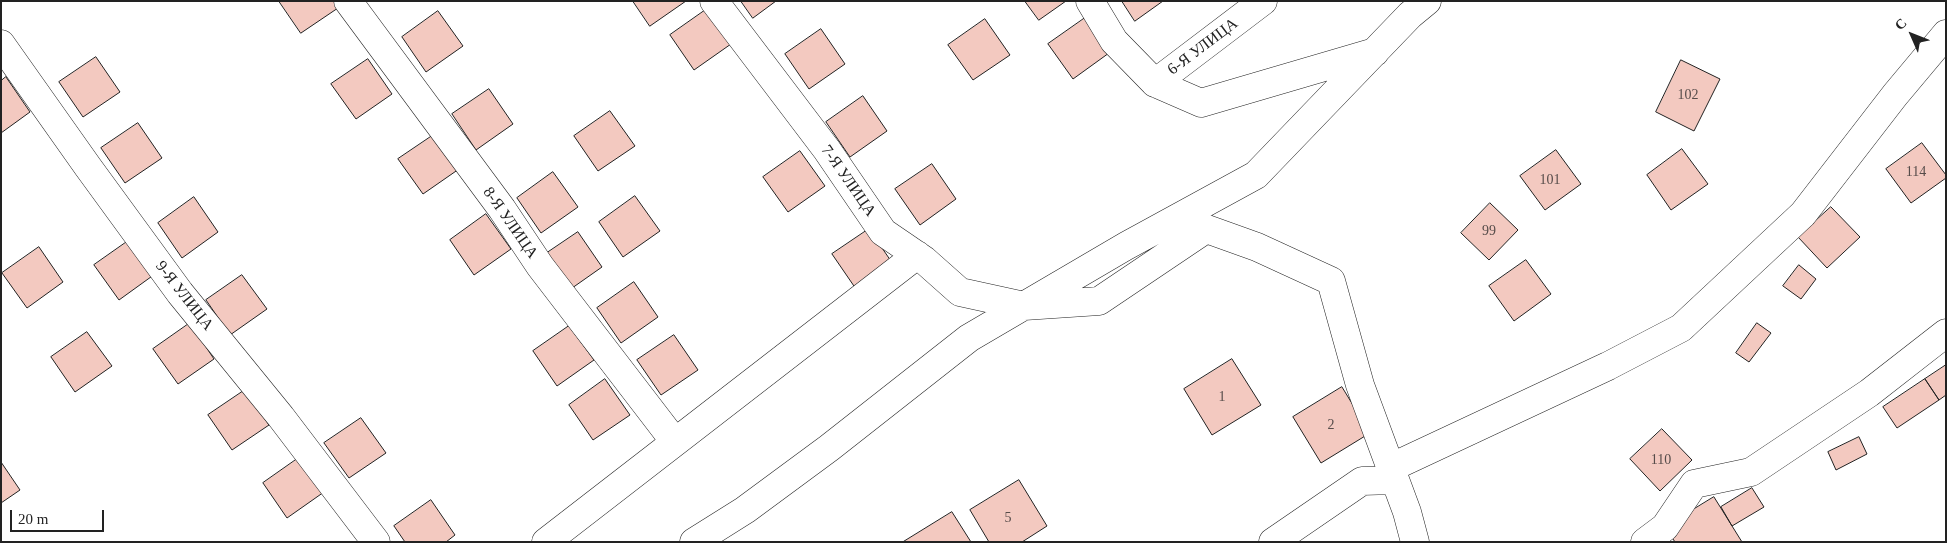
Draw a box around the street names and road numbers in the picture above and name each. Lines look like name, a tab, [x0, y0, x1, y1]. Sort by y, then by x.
street label: 6-Я УЛИЦА	[1164, 14, 1242, 80]
street label: 7-Я УЛИЦА	[816, 141, 880, 221]
street label: 8-Я УЛИЦА	[478, 183, 542, 263]
street label: 9-Я УЛИЦА	[151, 257, 217, 335]

